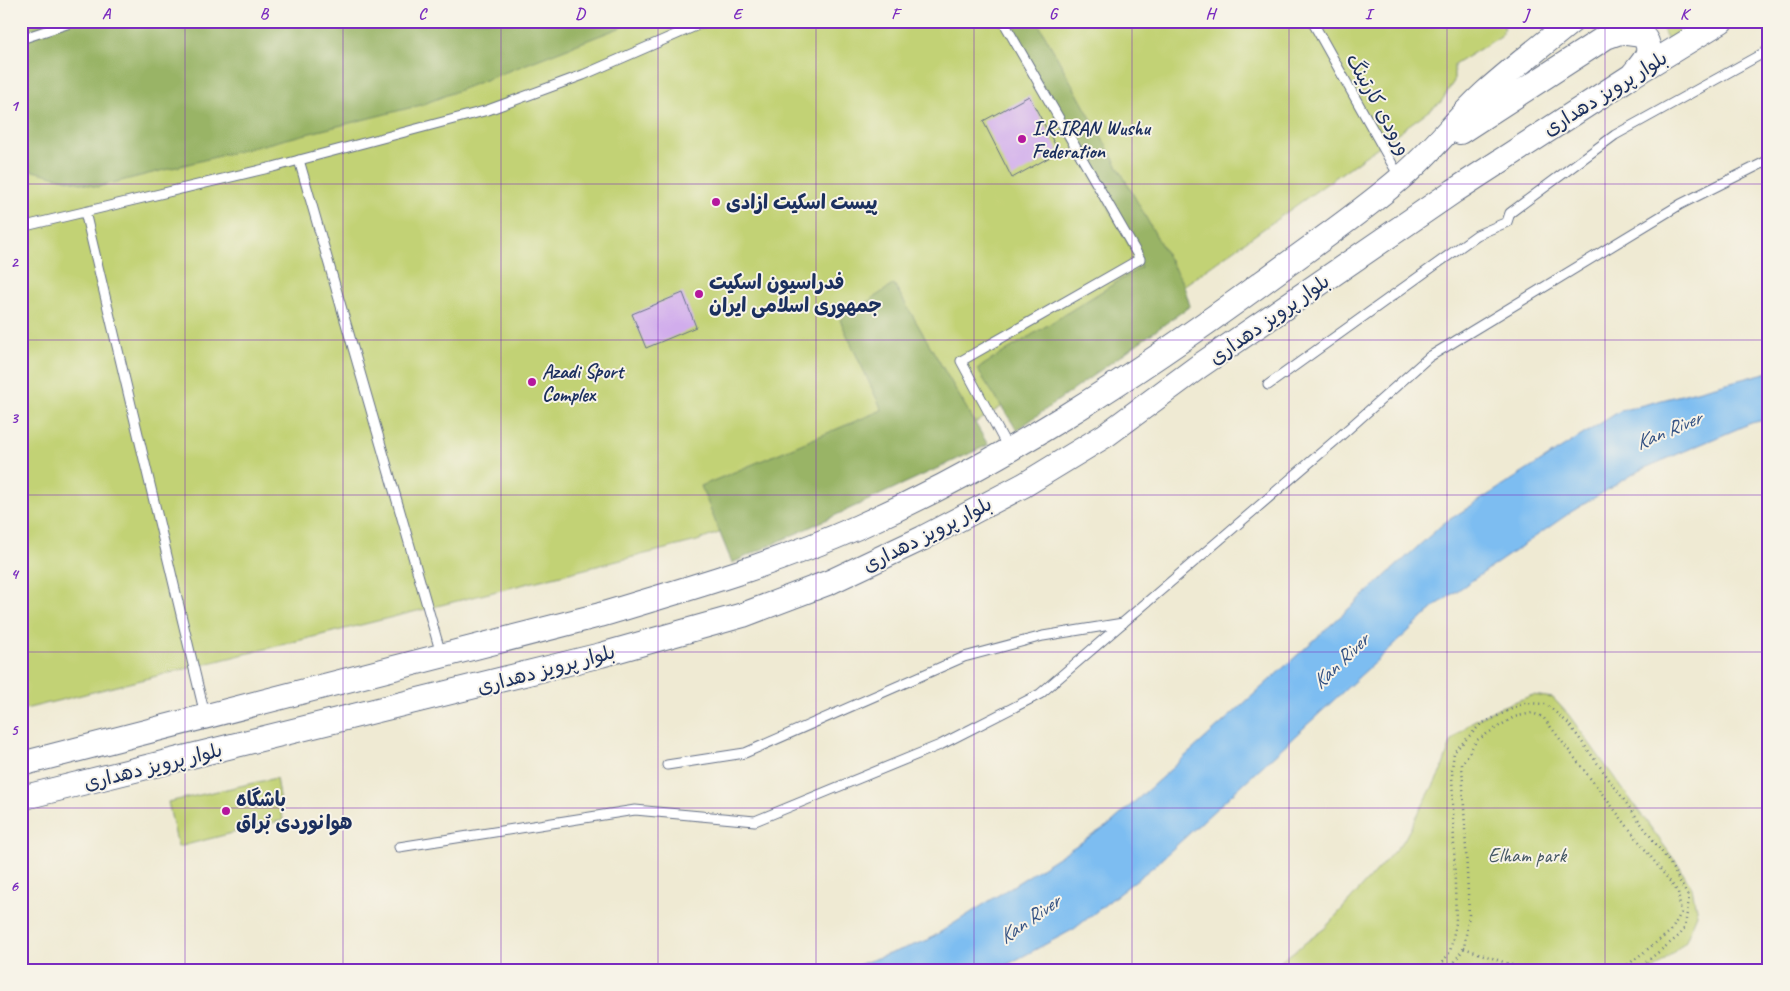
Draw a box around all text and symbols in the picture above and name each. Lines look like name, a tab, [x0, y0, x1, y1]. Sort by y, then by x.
text: A	[102, 4, 112, 24]
text: B	[260, 4, 270, 24]
text: C	[418, 4, 428, 24]
text: D	[575, 4, 586, 24]
text: E	[733, 4, 744, 24]
text: F	[891, 4, 902, 24]
text: G	[1049, 4, 1059, 24]
text: H	[1205, 4, 1217, 24]
text: I	[1365, 4, 1375, 24]
text: J	[1522, 4, 1531, 24]
text: K	[1680, 4, 1692, 24]
street label: بلوار پرویز دهداری	[1538, 45, 1672, 142]
street label: ورودی کارتینگ	[1340, 49, 1417, 160]
text: 1	[10, 96, 19, 116]
place label: I.R.IRAN Wushu Federation	[1032, 116, 1151, 164]
marker: I.R.IRAN Wushu Federation	[1016, 133, 1028, 145]
place label: پیست اسکیت ازادی	[726, 190, 878, 215]
marker: پیست اسکیت ازادی	[710, 196, 722, 208]
text: 2	[10, 252, 19, 272]
street label: بلوار پرویز دهداری	[1204, 268, 1335, 370]
place label: فدراسیون اسکیت جمهوری اسلامی ایران	[709, 270, 882, 319]
marker: فدراسیون اسکیت جمهوری اسلامی ایران	[693, 288, 705, 300]
place label: Azadi Sport Complex	[542, 359, 626, 407]
marker: Azadi Sport Complex	[526, 376, 538, 388]
water label: Kan River	[1631, 403, 1708, 455]
text: 3	[10, 408, 19, 428]
street label: بلوار پرویز دهداری	[858, 491, 996, 578]
text: 4	[10, 564, 19, 584]
water label: Kan River	[1306, 625, 1376, 694]
street label: بلوار پرویز دهداری	[474, 639, 618, 700]
text: 5	[11, 720, 20, 740]
street label: بلوار پرویز دهداری	[81, 737, 225, 796]
place label: باشگاه هوانوردی بُراق	[236, 787, 352, 836]
marker: باشگاه هوانوردی بُراق	[220, 805, 232, 817]
park label: Elham park	[1488, 843, 1568, 868]
text: 6	[10, 876, 19, 896]
water label: Kan River	[993, 887, 1068, 949]

